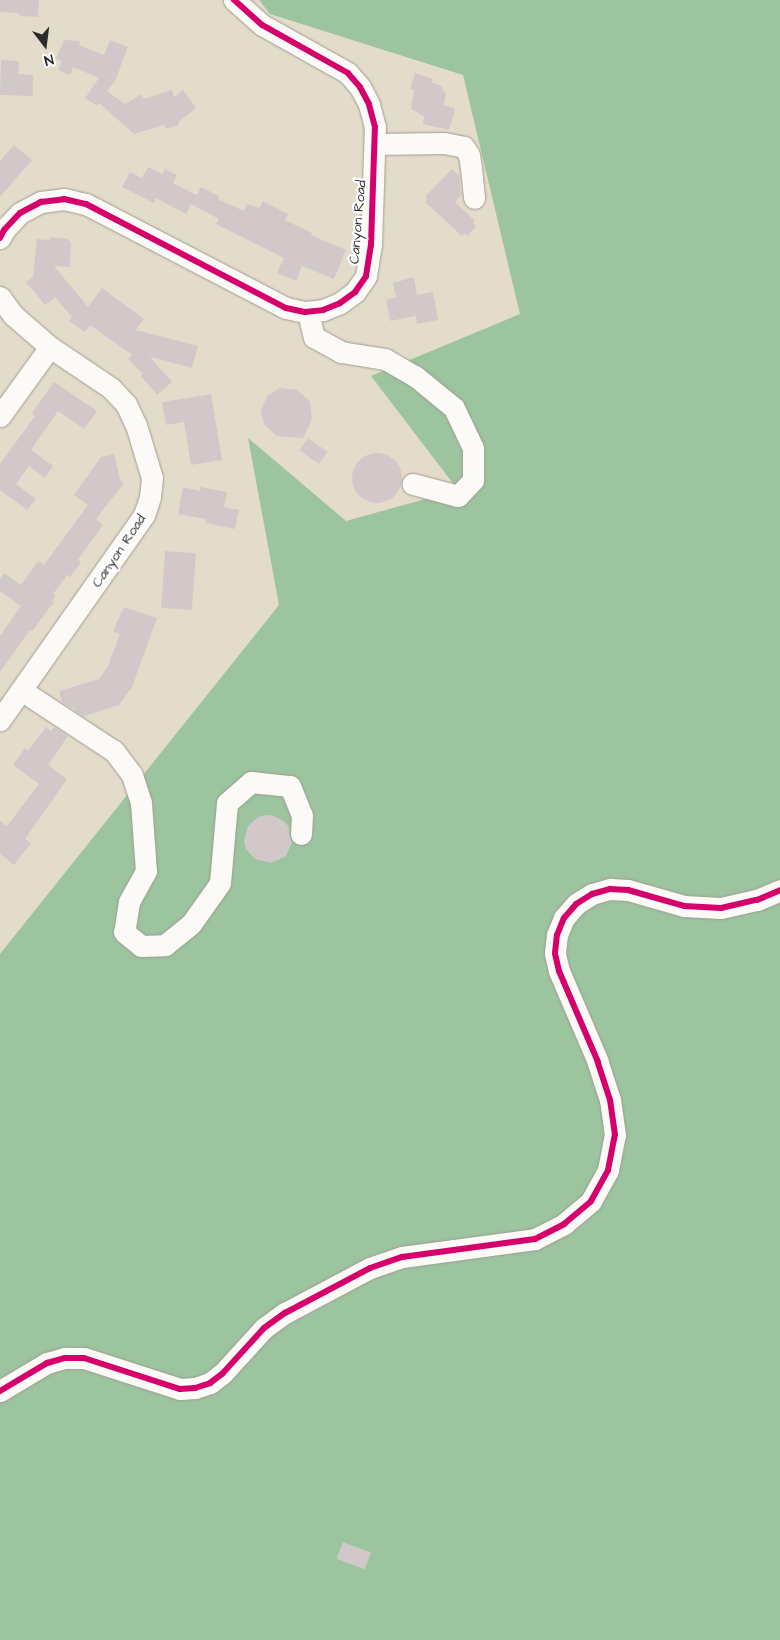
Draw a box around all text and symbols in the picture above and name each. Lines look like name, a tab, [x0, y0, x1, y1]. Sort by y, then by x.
north arrow	[20, 20, 70, 70]
text: N	[42, 49, 56, 70]
street label: Canyon Road	[346, 179, 370, 265]
street label: Canyon Road	[88, 511, 150, 591]

